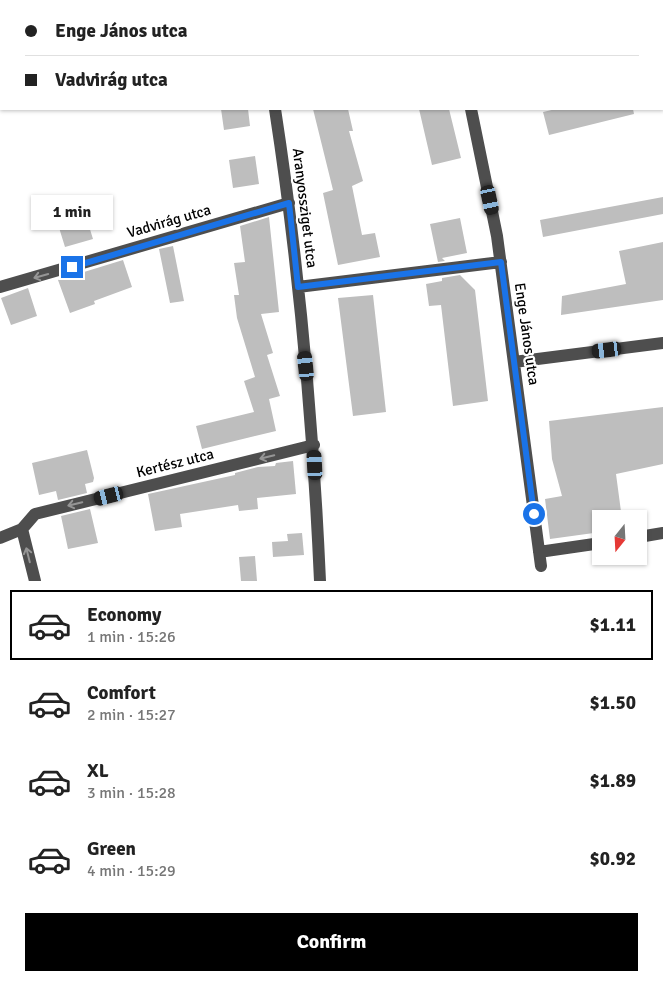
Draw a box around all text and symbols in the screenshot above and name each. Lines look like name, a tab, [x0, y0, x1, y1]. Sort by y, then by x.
text: Enge János utca	[55, 19, 187, 43]
text: Vadvirág utca	[55, 68, 168, 92]
street label: Aranyossziget utca	[289, 147, 321, 269]
car	[479, 184, 500, 216]
callout: 1 min	[31, 194, 113, 230]
street label: Vadvirág utca	[125, 200, 213, 242]
text: 1 min	[53, 202, 91, 222]
route end	[61, 256, 83, 278]
one-way arrow	[33, 271, 49, 281]
street label: Enge János utca	[511, 282, 543, 386]
car	[591, 341, 622, 359]
car	[296, 350, 315, 382]
street label: Kertész utca	[134, 445, 216, 481]
car	[306, 450, 323, 480]
one-way arrow	[259, 453, 275, 462]
car	[92, 485, 125, 507]
one-way arrow	[67, 500, 83, 509]
route start	[523, 503, 545, 525]
north arrow	[592, 510, 648, 565]
map controls	[592, 510, 647, 565]
one-way arrow	[23, 548, 32, 564]
icon: car	[27, 603, 72, 648]
text: Economy	[87, 603, 161, 627]
text: $1.11	[590, 613, 636, 637]
text: 1 min · 15:26	[87, 627, 176, 647]
icon: car	[27, 681, 72, 726]
text: Comfort	[87, 681, 156, 705]
text: $1.50	[590, 691, 636, 715]
text: 2 min · 15:27	[87, 705, 176, 725]
icon: car	[27, 759, 72, 804]
text: XL	[87, 759, 109, 783]
text: $1.89	[590, 769, 636, 793]
text: 3 min · 15:28	[87, 783, 176, 803]
icon: car	[27, 837, 72, 882]
text: Green	[87, 837, 136, 861]
text: $0.92	[590, 847, 636, 871]
text: 4 min · 15:29	[87, 861, 176, 881]
button: Confirm	[25, 913, 638, 971]

